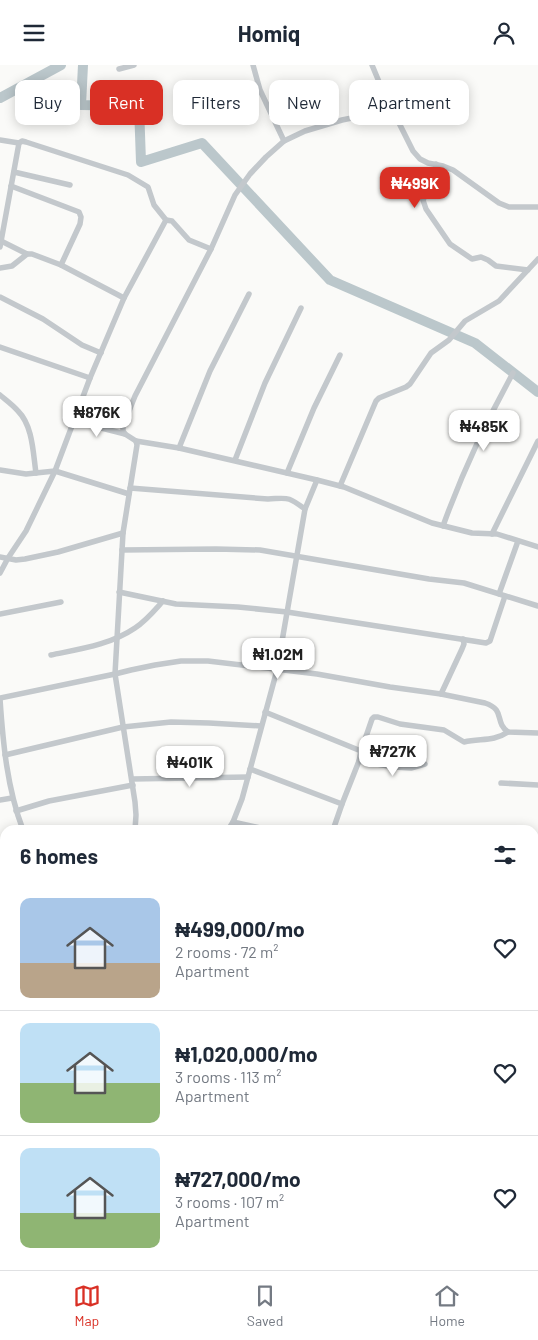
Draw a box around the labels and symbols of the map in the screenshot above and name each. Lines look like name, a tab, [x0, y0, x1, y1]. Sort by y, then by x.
pin: ₦499K	[380, 167, 450, 209]
pin: ₦876K	[62, 395, 132, 438]
pin: ₦485K	[449, 409, 519, 452]
pin: ₦1.02M	[237, 637, 319, 680]
pin: ₦727K	[358, 735, 428, 777]
pin: ₦401K	[155, 745, 225, 788]

